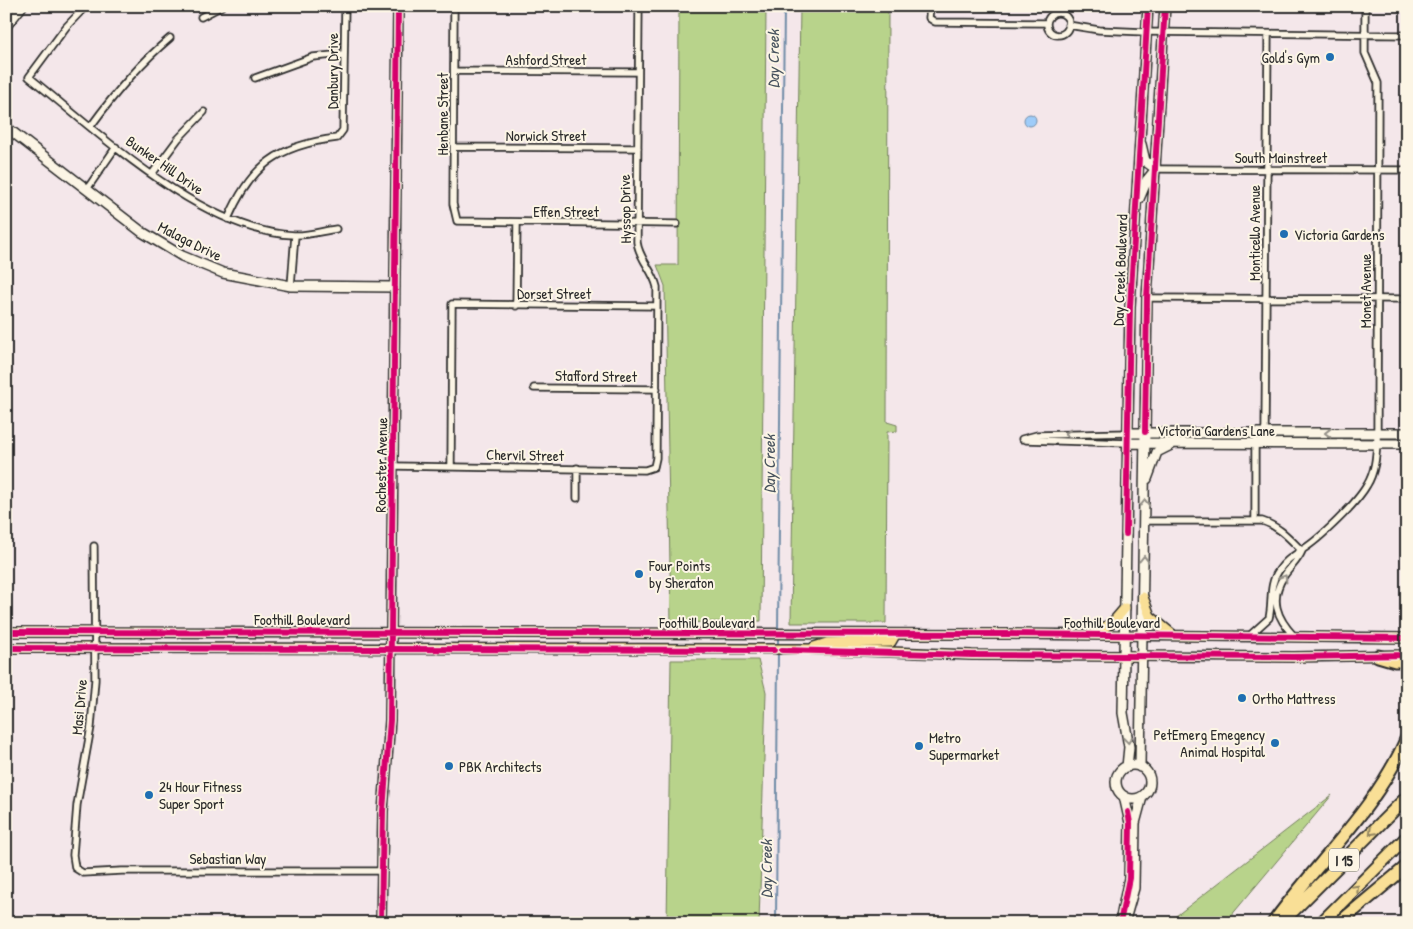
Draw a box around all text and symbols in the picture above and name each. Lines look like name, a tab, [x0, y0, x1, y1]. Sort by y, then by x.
water label: Day Creek	[762, 28, 784, 88]
street label: Danbury Drive	[322, 33, 343, 109]
place label: Gold's Gym	[1261, 47, 1320, 68]
street label: Ashford Street	[506, 49, 587, 70]
marker: Gold's Gym	[1324, 51, 1336, 63]
street label: Henbane Street	[432, 72, 453, 155]
street label: Norwick Street	[506, 125, 587, 146]
street label: Bunker Hill Drive	[122, 130, 208, 200]
street label: South Mainstreet	[1235, 147, 1328, 168]
street label: Hyssop Drive	[614, 174, 636, 244]
street label: Monticello Avenue	[1244, 185, 1265, 281]
street label: Effen Street	[533, 201, 600, 222]
street label: Day Creek Boulevard	[1108, 214, 1132, 326]
street label: Malaga Drive	[155, 216, 225, 266]
place label: Victoria Gardens	[1294, 224, 1385, 245]
marker: Victoria Gardens	[1278, 228, 1290, 240]
street label: Monet Avenue	[1355, 254, 1376, 328]
street label: Dorset Street	[517, 283, 592, 304]
street label: Stafford Street	[555, 365, 638, 387]
street label: Rochester Avenue	[370, 417, 392, 513]
street label: Victoria Gardens Lane	[1157, 420, 1275, 441]
one-way arrow	[1324, 428, 1332, 438]
one-way arrow	[1064, 429, 1072, 440]
water label: Day Creek	[758, 433, 780, 493]
street label: Chervil Street	[486, 444, 565, 466]
one-way arrow	[1140, 498, 1150, 506]
place label: Four Points by Sheraton	[648, 555, 714, 593]
one-way arrow	[1139, 555, 1149, 563]
marker: Four Points by Sheraton	[633, 568, 645, 580]
one-way arrow	[1278, 574, 1288, 583]
street label: Foothill Boulevard	[253, 609, 350, 630]
street label: Foothill Boulevard	[658, 612, 755, 633]
street label: Foothill Boulevard	[1063, 612, 1160, 633]
street label: Masi Drive	[66, 678, 92, 736]
place label: Ortho Mattress	[1252, 688, 1336, 709]
marker: Ortho Mattress	[1236, 692, 1248, 704]
place label: PetEmerg Emegency Animal Hospital	[1154, 724, 1265, 762]
place label: Metro Supermarket	[929, 727, 1000, 765]
one-way arrow	[1122, 736, 1133, 744]
marker: PetEmerg Emegency Animal Hospital	[1269, 737, 1281, 749]
marker: Metro Supermarket	[913, 740, 925, 752]
place label: PBK Architects	[459, 756, 542, 777]
marker: PBK Architects	[443, 760, 455, 772]
place label: 24 Hour Fitness Super Sport	[159, 776, 242, 814]
marker: 24 Hour Fitness Super Sport	[143, 789, 155, 801]
one-way arrow	[1369, 826, 1378, 835]
water label: Day Creek	[755, 838, 777, 898]
street label: Sebastian Way	[190, 848, 266, 869]
road number: I 15	[1329, 848, 1359, 872]
one-way arrow	[1350, 885, 1359, 894]

